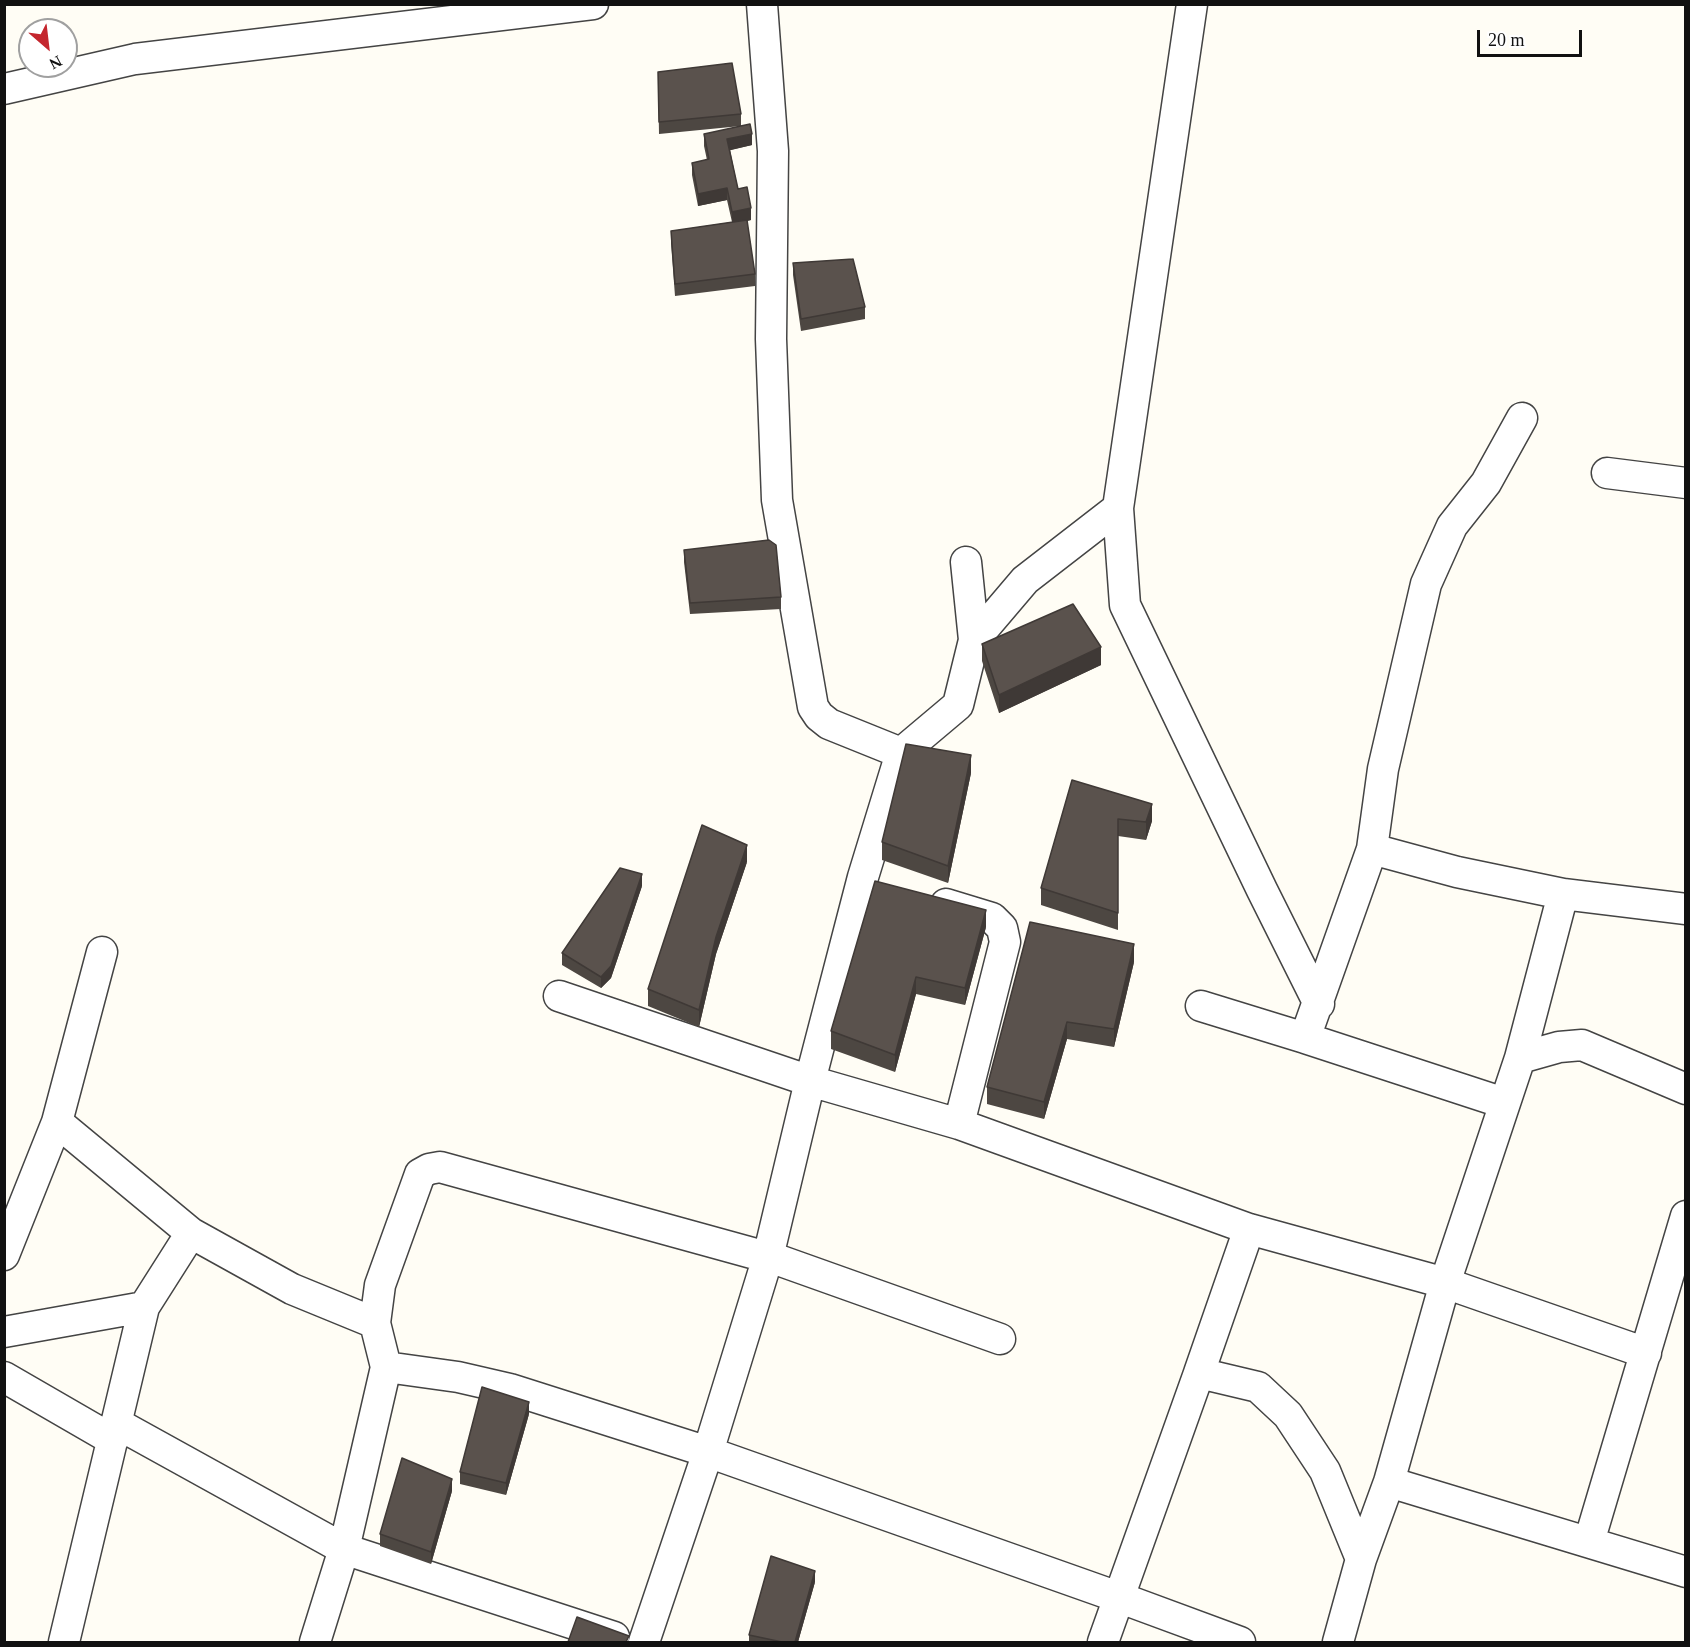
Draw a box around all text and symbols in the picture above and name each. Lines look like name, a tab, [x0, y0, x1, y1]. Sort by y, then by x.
north arrow	[18, 18, 78, 78]
scale bar	[1480, 18, 1585, 56]
text: 20 m	[1488, 30, 1525, 50]
text: N	[47, 52, 65, 73]

